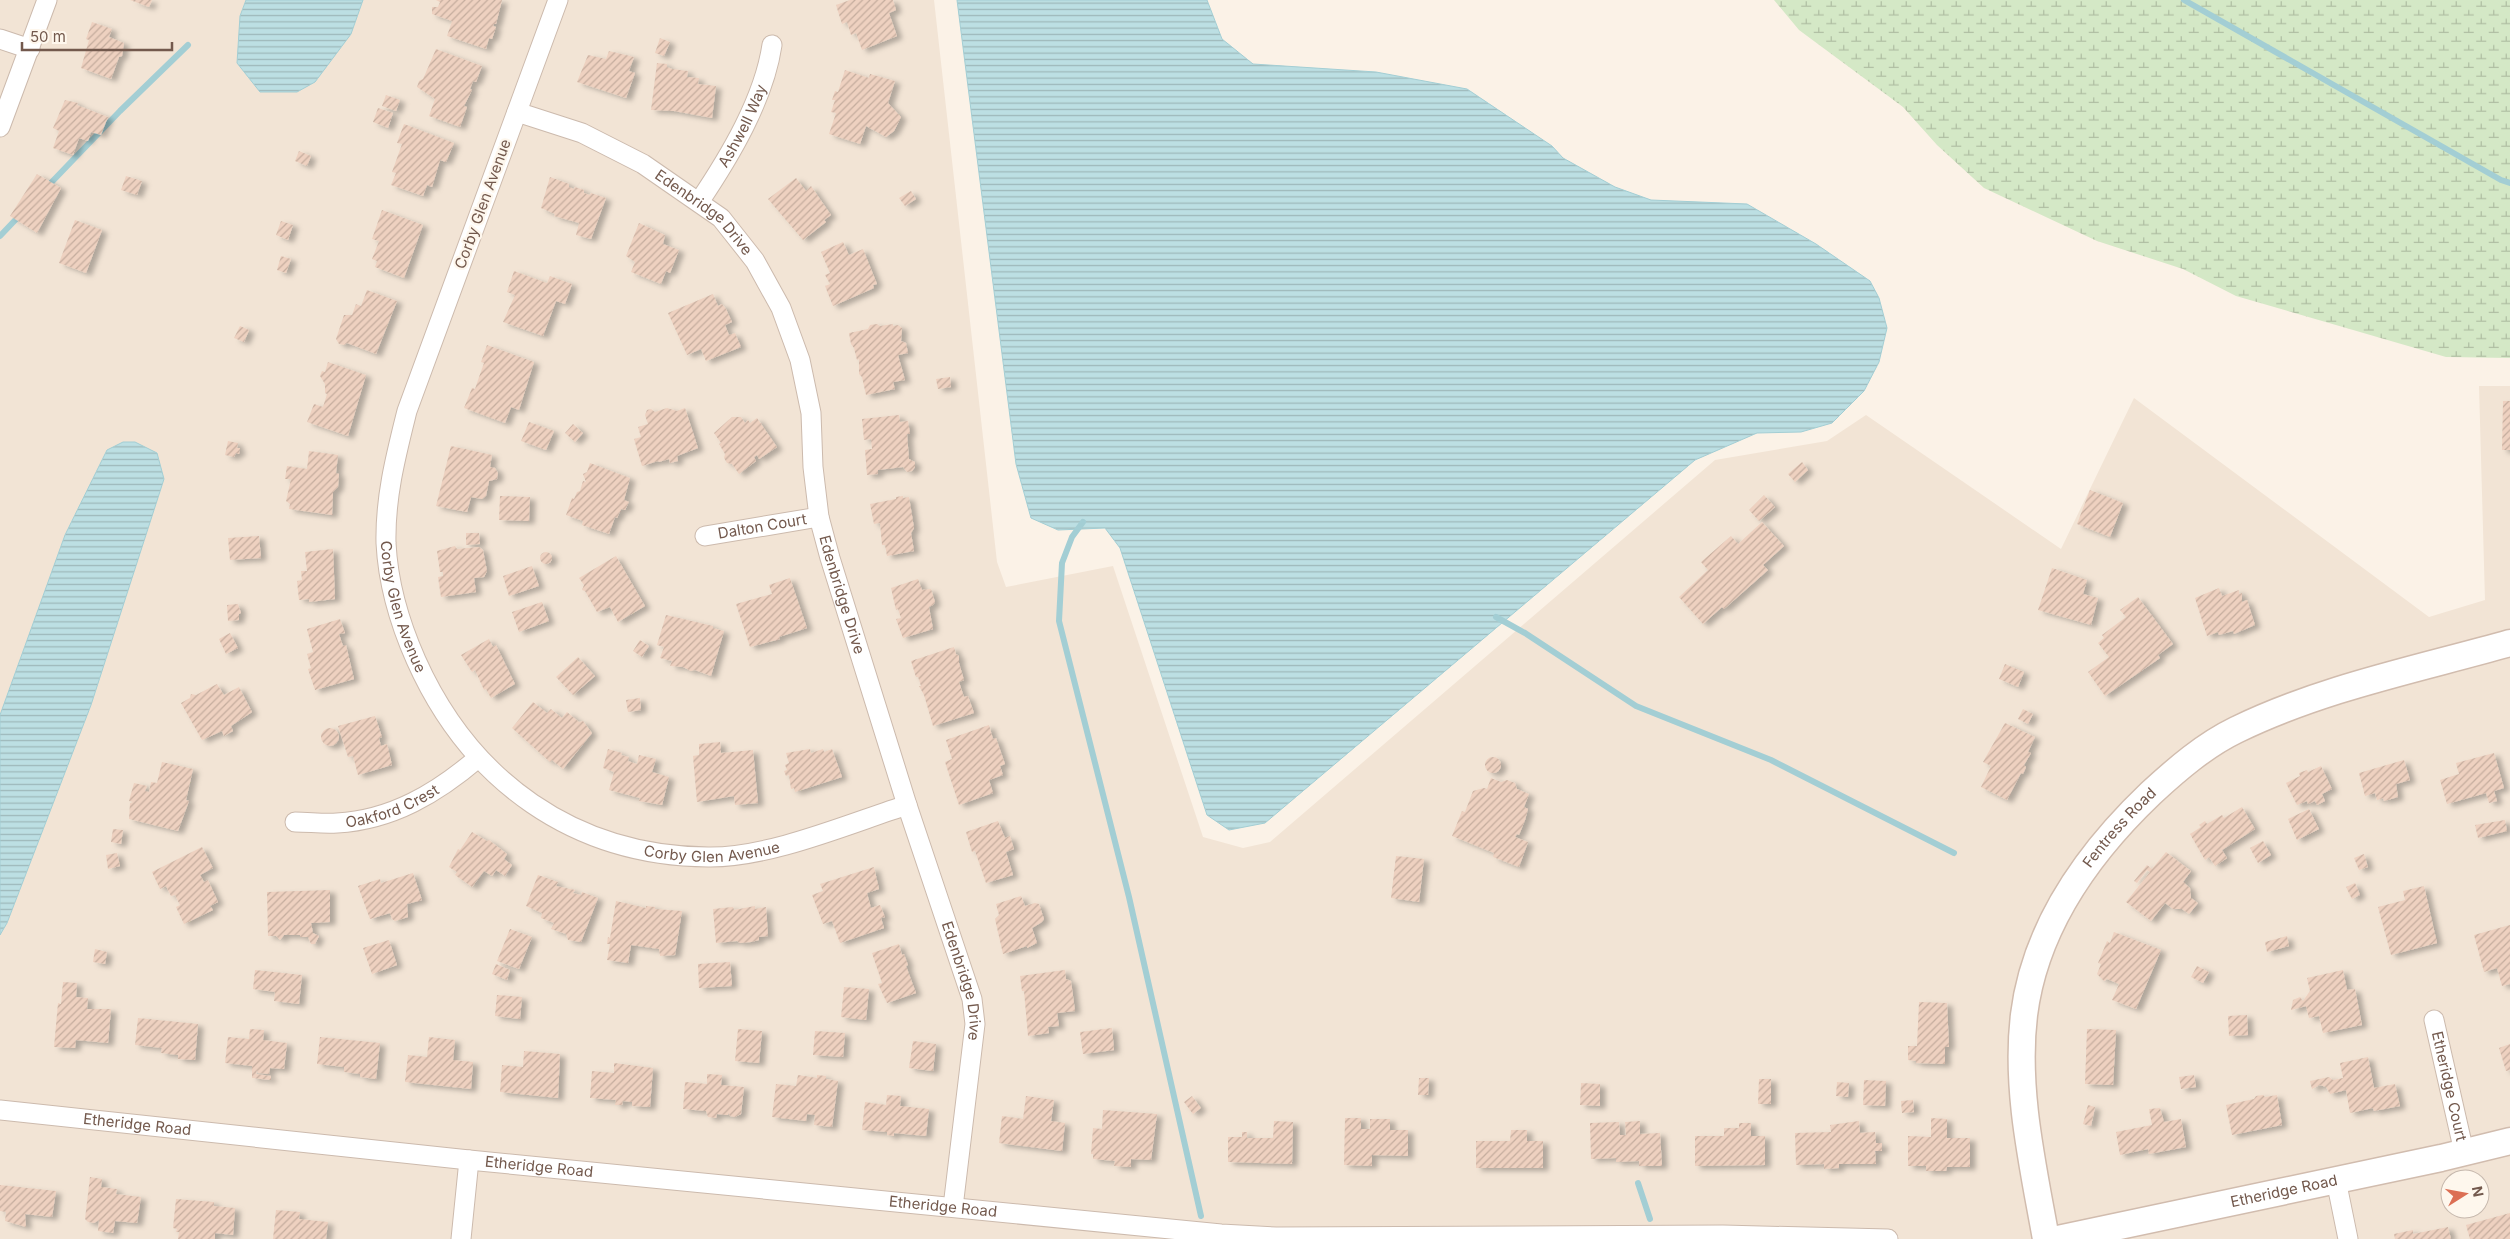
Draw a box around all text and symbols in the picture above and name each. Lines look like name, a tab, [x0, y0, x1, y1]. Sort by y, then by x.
scale bar	[22, 20, 172, 52]
text: 50 m	[30, 27, 66, 46]
street label: Ashwell Way	[714, 81, 771, 171]
street label: Corby Glen Avenue	[450, 136, 515, 271]
street label: Edenbridge Drive	[652, 165, 757, 259]
street label: Dalton Court	[716, 509, 808, 543]
street label: Edenbridge Drive	[815, 533, 869, 656]
street label: Corby Glen Avenue	[377, 540, 431, 676]
street label: Oakford Crest	[344, 780, 442, 831]
street label: Fentress Road	[2078, 783, 2160, 871]
street label: Corby Glen Avenue	[642, 837, 782, 866]
street label: Edenbridge Drive	[938, 919, 985, 1042]
street label: Etheridge Court	[2428, 1029, 2471, 1143]
street label: Etheridge Road	[82, 1109, 192, 1139]
street label: Etheridge Road	[484, 1152, 594, 1181]
north arrow	[2440, 1169, 2490, 1219]
street label: Etheridge Road	[2229, 1170, 2339, 1211]
text: N	[2469, 1185, 2488, 1198]
street label: Etheridge Road	[888, 1191, 998, 1221]

